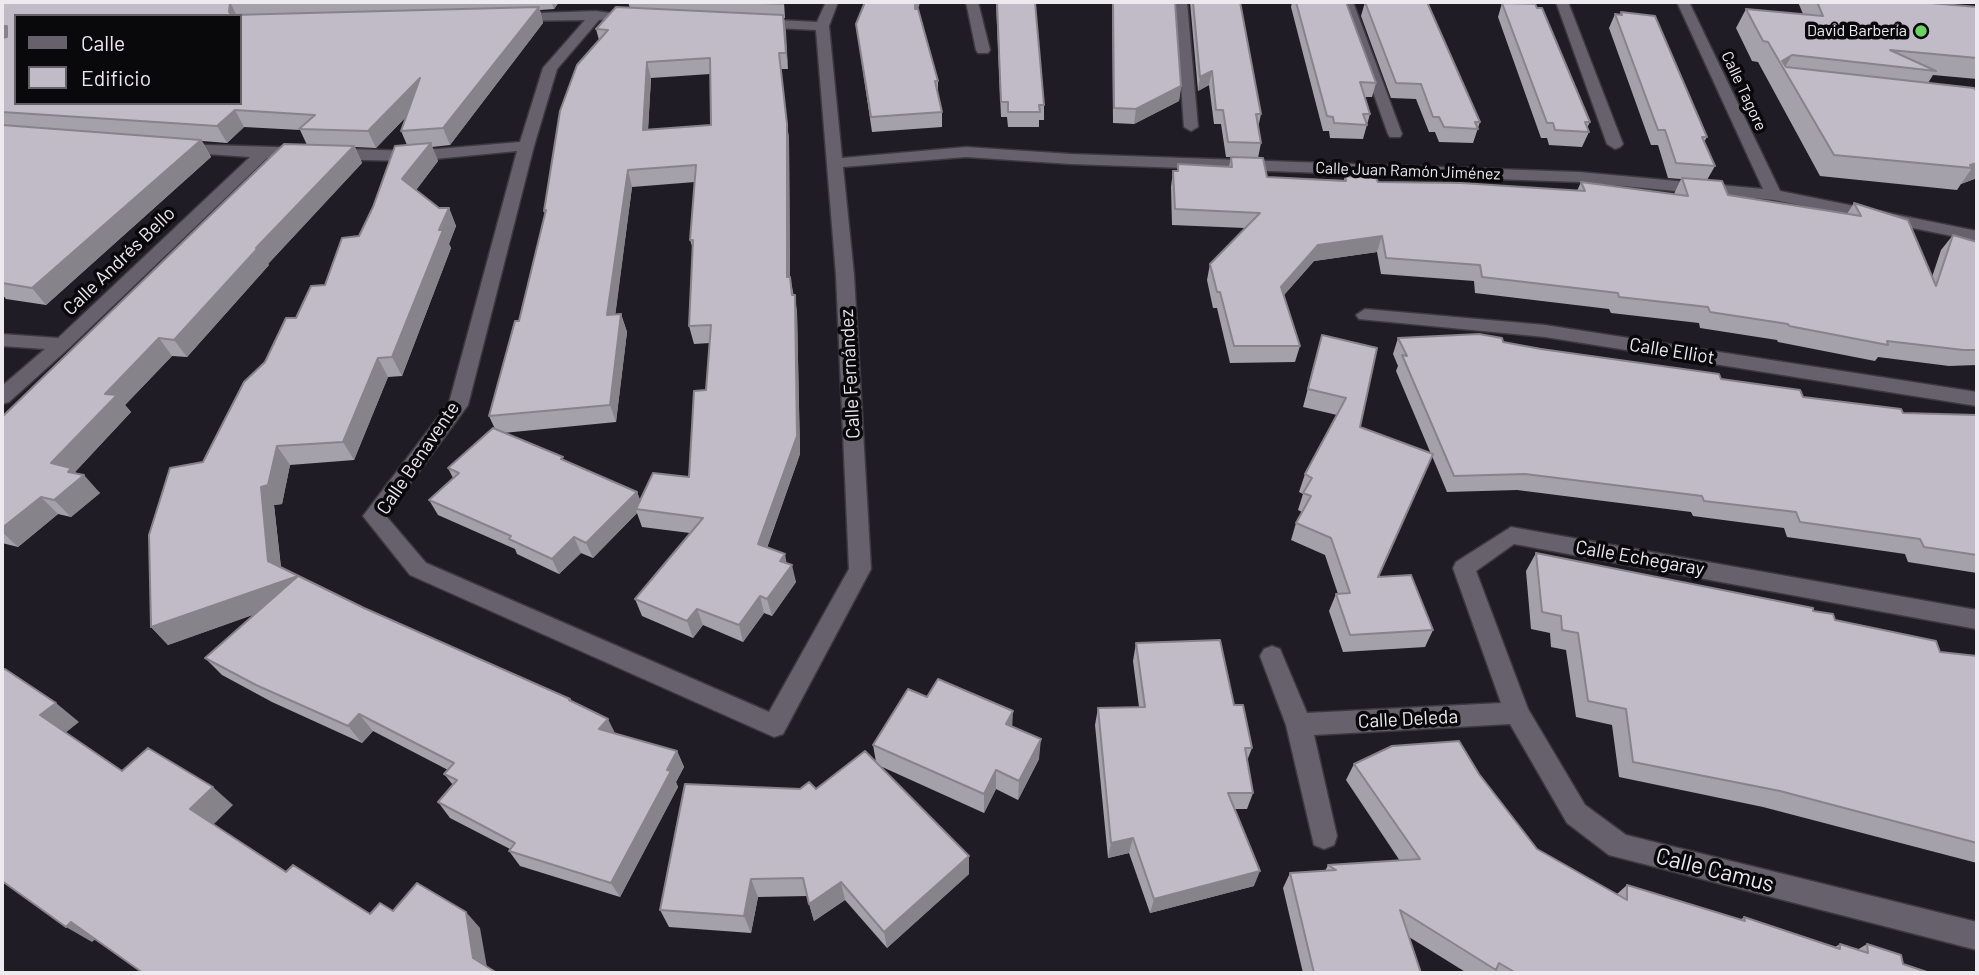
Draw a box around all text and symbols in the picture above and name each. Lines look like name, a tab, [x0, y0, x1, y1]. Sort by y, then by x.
legend	[14, 14, 242, 105]
place label: David Barbería	[1807, 21, 1907, 41]
marker: David Barbería	[1913, 23, 1929, 39]
text: Calle	[81, 30, 125, 55]
street label: Calle Tagore	[1717, 48, 1771, 134]
text: Edificio	[81, 65, 151, 90]
street label: Calle Juan Ramón Jiménez	[1315, 158, 1501, 184]
street label: Calle Andrés Bello	[58, 202, 180, 320]
street label: Calle Fernández	[835, 309, 865, 439]
street label: Calle Elliot	[1628, 333, 1716, 369]
street label: Calle Benavente	[372, 397, 464, 519]
street label: Calle Echegaray	[1574, 535, 1706, 581]
street label: Calle Deleda	[1357, 705, 1459, 733]
street label: Calle Camus	[1653, 842, 1777, 898]

